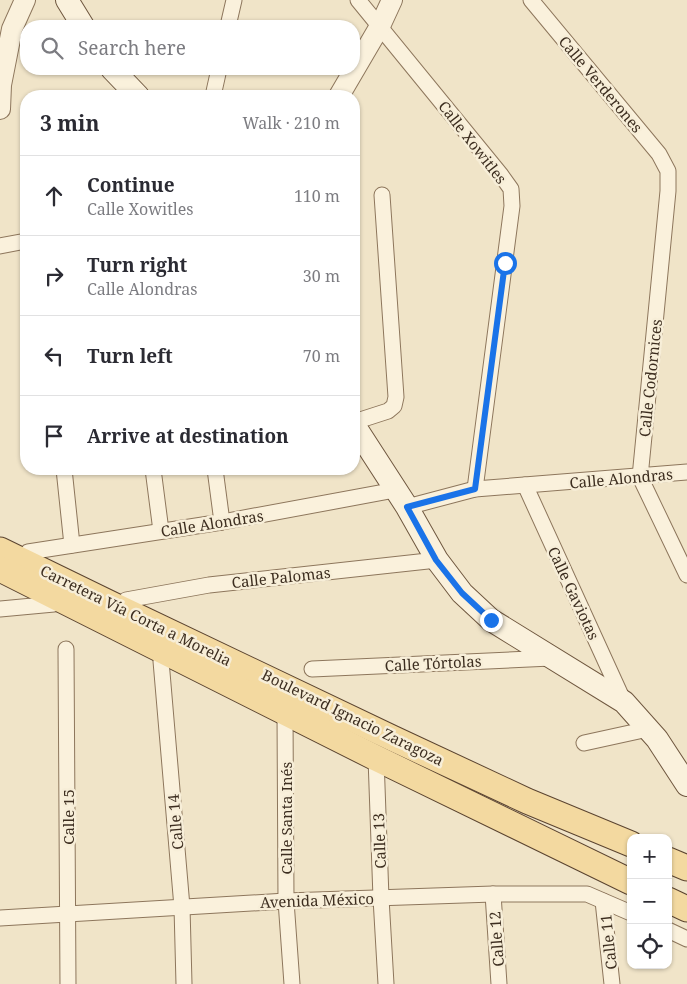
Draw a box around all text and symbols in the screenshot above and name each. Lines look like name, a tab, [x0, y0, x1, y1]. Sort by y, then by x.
search box	[20, 20, 360, 75]
street label: Calle Verderones	[555, 31, 648, 137]
icon: search	[38, 34, 66, 62]
text: Search here	[78, 35, 186, 61]
street label: Calle Xowitles	[434, 96, 512, 188]
text: 3 min	[40, 109, 99, 137]
text: Walk · 210 m	[243, 112, 340, 134]
text: Continue	[87, 172, 175, 198]
icon: ahead	[40, 182, 68, 210]
text: 110 m	[294, 185, 340, 207]
text: Calle Xowitles	[87, 198, 194, 220]
text: Turn right	[87, 252, 187, 278]
route start	[494, 252, 517, 275]
icon: right	[40, 262, 68, 290]
text: 30 m	[303, 265, 340, 287]
text: Calle Alondras	[87, 278, 198, 300]
street label: Calle Codornices	[634, 318, 666, 438]
icon: left	[40, 342, 68, 370]
text: Turn left	[87, 343, 173, 369]
text: 70 m	[303, 345, 340, 367]
icon: arrive	[40, 422, 68, 450]
text: Arrive at destination	[87, 423, 289, 449]
street label: Calle Alondras	[569, 464, 674, 492]
street label: Calle Alondras	[159, 505, 265, 541]
street label: Calle Gaviotas	[544, 543, 604, 643]
street label: Carretera Vía Corta a Morelia	[37, 560, 235, 670]
street label: Calle Palomas	[231, 562, 332, 592]
route end	[480, 609, 503, 632]
street label: Calle Tórtolas	[384, 650, 482, 676]
street label: Boulevard Ignacio Zaragoza	[259, 664, 447, 770]
street label: Calle Santa Inés	[276, 761, 296, 874]
street label: Calle 15	[58, 789, 78, 845]
street label: Calle 14	[163, 793, 187, 851]
street label: Calle 13	[368, 813, 390, 869]
map controls	[627, 834, 672, 969]
button: +	[627, 834, 672, 879]
button: −	[627, 879, 672, 924]
street label: Avenida México	[260, 888, 374, 912]
street label: Calle 12	[484, 911, 508, 967]
street label: Calle 11	[595, 913, 621, 971]
button: locate	[627, 924, 672, 969]

